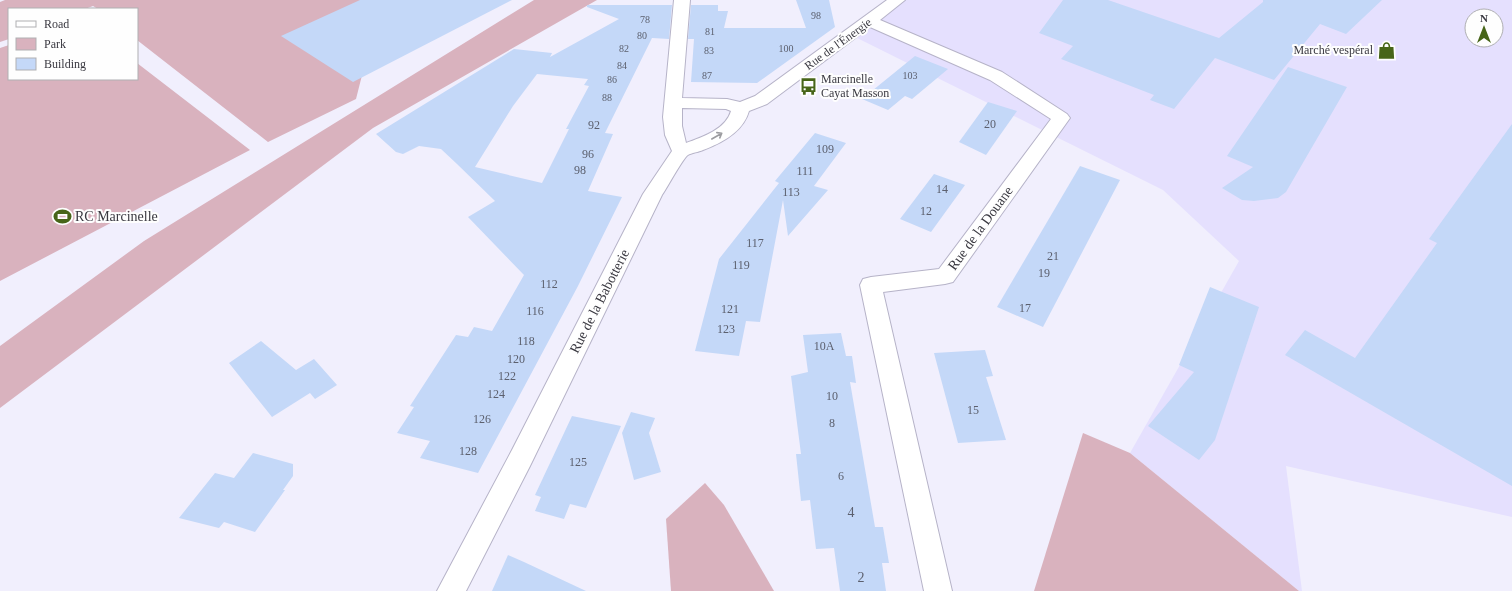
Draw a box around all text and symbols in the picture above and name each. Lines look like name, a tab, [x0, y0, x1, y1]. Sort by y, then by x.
legend	[8, 8, 138, 80]
north arrow	[1464, 8, 1504, 48]
house number: 98	[811, 10, 821, 21]
text: N	[1480, 12, 1488, 24]
house number: 78	[640, 14, 650, 25]
street label: Rue de l'Énergie	[802, 15, 874, 73]
text: Road	[44, 17, 69, 31]
house number: 81	[705, 26, 715, 37]
house number: 80	[637, 30, 647, 41]
text: Park	[44, 37, 66, 51]
shop icon: Marché vespéral	[1376, 40, 1396, 60]
house number: 82	[619, 43, 629, 54]
house number: 100	[779, 43, 794, 54]
place label: Marché vespéral	[1293, 43, 1374, 57]
house number: 83	[704, 45, 714, 56]
text: Building	[44, 57, 86, 71]
house number: 84	[617, 60, 627, 71]
house number: 87	[702, 70, 712, 81]
house number: 103	[903, 70, 918, 81]
place label: Marcinelle Cayat Masson	[821, 72, 889, 100]
house number: 86	[607, 74, 617, 85]
bus stop icon: Marcinelle Cayat Masson	[798, 76, 818, 96]
house number: 88	[602, 92, 612, 103]
house number: 20	[984, 117, 996, 131]
house number: 92	[588, 118, 600, 132]
one-way arrow	[710, 131, 722, 139]
house number: 109	[816, 142, 834, 156]
house number: 96	[582, 147, 594, 161]
house number: 98	[574, 163, 586, 177]
house number: 111	[796, 164, 814, 178]
house number: 14	[936, 182, 948, 196]
street label: Rue de la Douane	[945, 183, 1016, 273]
house number: 113	[782, 185, 800, 199]
house number: 12	[920, 204, 932, 218]
sports icon: RC Marcinelle	[52, 206, 72, 226]
place label: RC Marcinelle	[75, 209, 158, 224]
house number: 117	[746, 236, 764, 250]
street label: Rue de la Babotterie	[567, 247, 632, 356]
house number: 21	[1047, 249, 1059, 263]
house number: 119	[732, 258, 750, 272]
house number: 19	[1038, 266, 1050, 280]
house number: 112	[540, 277, 558, 291]
house number: 17	[1019, 301, 1031, 315]
house number: 121	[721, 302, 739, 316]
house number: 116	[526, 304, 544, 318]
house number: 123	[717, 322, 735, 336]
house number: 118	[517, 334, 535, 348]
house number: 10A	[814, 339, 835, 353]
house number: 120	[507, 352, 525, 366]
house number: 122	[498, 369, 516, 383]
house number: 124	[487, 387, 505, 401]
house number: 10	[826, 389, 838, 403]
house number: 15	[967, 403, 979, 417]
house number: 126	[473, 412, 491, 426]
house number: 8	[829, 416, 835, 430]
house number: 128	[459, 444, 477, 458]
house number: 125	[569, 455, 587, 469]
house number: 6	[838, 469, 844, 483]
house number: 4	[848, 505, 855, 520]
house number: 2	[858, 570, 865, 585]

